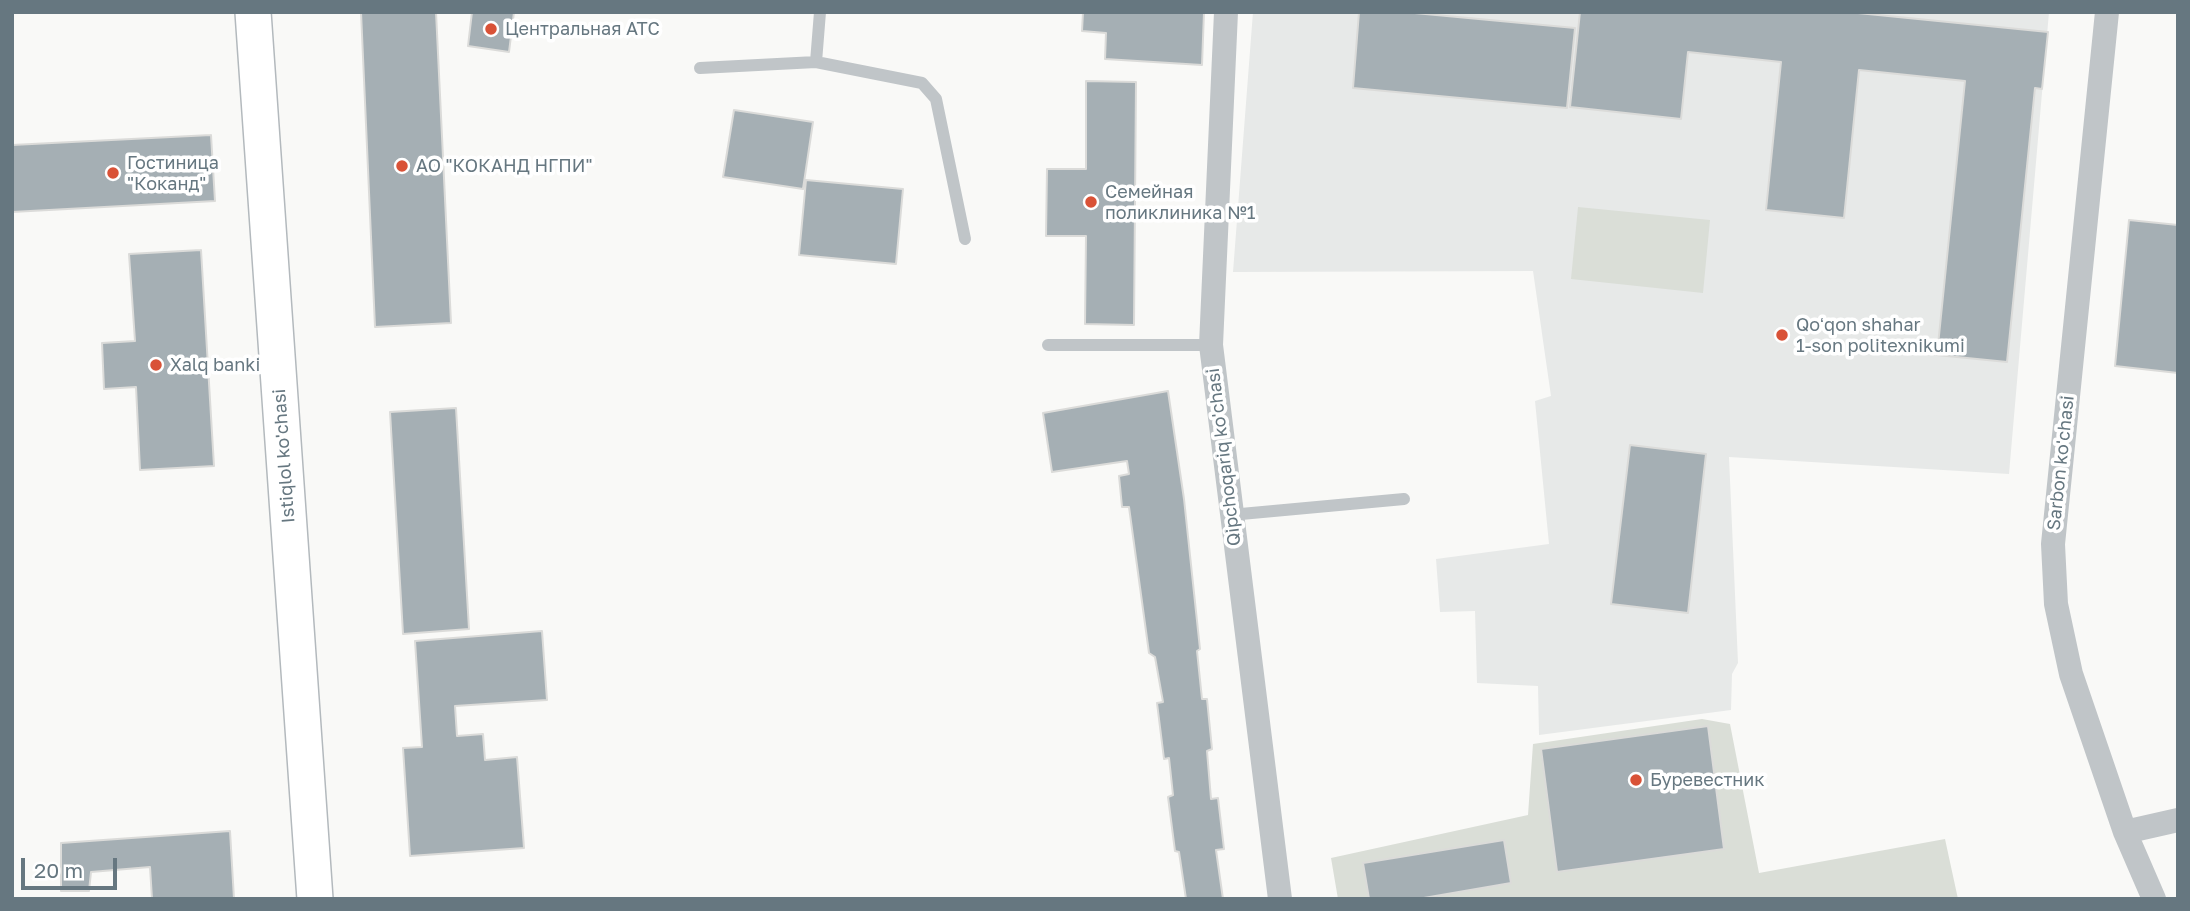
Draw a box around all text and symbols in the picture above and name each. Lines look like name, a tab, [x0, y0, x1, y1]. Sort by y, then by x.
place label: Центральная АТС	[505, 18, 660, 40]
marker: Центральная АТС	[483, 21, 499, 37]
place label: Гостиница "Коканд"	[127, 152, 219, 194]
place label: АО "КОКАНД НГПИ"	[416, 155, 592, 177]
marker: АО "КОКАНД НГПИ"	[394, 158, 410, 174]
marker: Гостиница "Коканд"	[105, 165, 121, 181]
place label: Семейная поликлиника №1	[1105, 181, 1255, 224]
marker: Семейная поликлиника №1	[1083, 194, 1099, 210]
place label: Qoʻqon shahar 1-son politexnikumi	[1796, 314, 1965, 356]
marker: Qoʻqon shahar 1-son politexnikumi	[1774, 327, 1790, 343]
place label: Xalq banki	[170, 354, 260, 376]
marker: Xalq banki	[148, 357, 164, 373]
street label: Qipchoqariq ko'chasi	[1202, 367, 1246, 547]
street label: Istiqlol ko'chasi	[269, 388, 299, 524]
street label: Sarbon ko'chasi	[2043, 394, 2079, 532]
place label: Буревестник	[1650, 769, 1765, 791]
marker: Буревестник	[1628, 772, 1644, 788]
scale bar	[24, 844, 121, 888]
text: 20 m	[34, 857, 83, 883]

